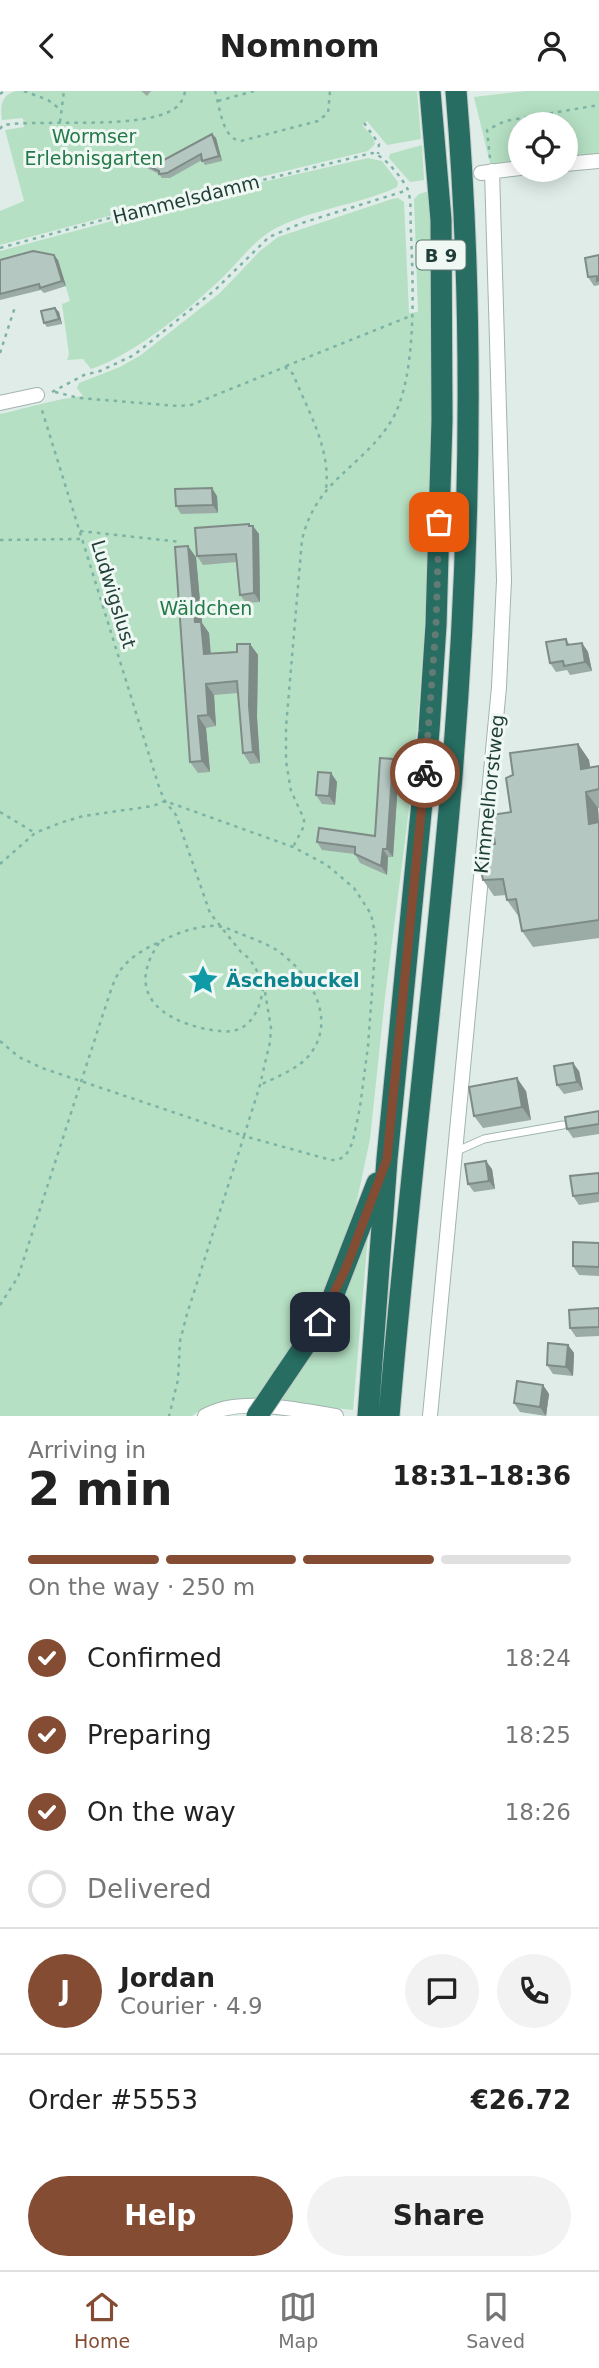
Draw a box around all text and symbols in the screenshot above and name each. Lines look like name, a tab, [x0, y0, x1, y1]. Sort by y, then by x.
icon: back	[28, 27, 66, 65]
text: Nomnom	[219, 27, 380, 65]
icon: person	[533, 27, 571, 65]
map controls	[508, 112, 578, 182]
button: locate	[508, 112, 578, 182]
park label: Wormser Erlebnisgarten	[25, 125, 163, 169]
street label: Hammelsdamm	[110, 170, 262, 228]
road number: B 9	[416, 240, 466, 269]
pin	[409, 492, 469, 552]
icon: bag	[420, 503, 458, 541]
street label: Ludwigslust	[87, 537, 141, 651]
park label: Wäldchen	[160, 597, 252, 619]
street label: Kimmelhorstweg	[470, 713, 508, 875]
courier	[390, 738, 460, 808]
icon: bike	[406, 754, 444, 792]
place icon: Äschebuckel	[186, 963, 220, 997]
place label: Äschebuckel	[226, 968, 360, 991]
pin	[290, 1292, 350, 1352]
icon: home	[301, 1303, 339, 1341]
text: Arriving in	[28, 1437, 146, 1463]
text: 18:31–18:36	[392, 1461, 571, 1491]
text: 2 min	[28, 1462, 172, 1516]
text: On the way · 250 m	[28, 1574, 255, 1600]
icon: check	[28, 1639, 66, 1677]
text: Confirmed	[87, 1643, 222, 1673]
text: 18:24	[505, 1645, 571, 1671]
icon: check	[28, 1716, 66, 1754]
text: Preparing	[87, 1720, 212, 1750]
text: 18:25	[505, 1722, 571, 1748]
icon: check	[28, 1793, 66, 1831]
text: On the way	[87, 1797, 236, 1827]
text: 18:26	[505, 1799, 571, 1825]
text: Delivered	[87, 1874, 211, 1904]
button: chat	[405, 1954, 479, 2028]
button: phone	[497, 1954, 571, 2028]
text: Jordan	[120, 1963, 215, 1993]
text: J	[60, 1976, 70, 2006]
text: Courier · 4.9	[120, 1993, 263, 2019]
text: Order #5553	[28, 2085, 198, 2115]
text: €26.72	[471, 2085, 571, 2115]
button: Help	[28, 2176, 293, 2256]
button: Share	[307, 2176, 571, 2256]
tab: Home	[74, 2288, 130, 2352]
tab: Map	[278, 2288, 318, 2352]
tab: Saved	[466, 2288, 525, 2352]

